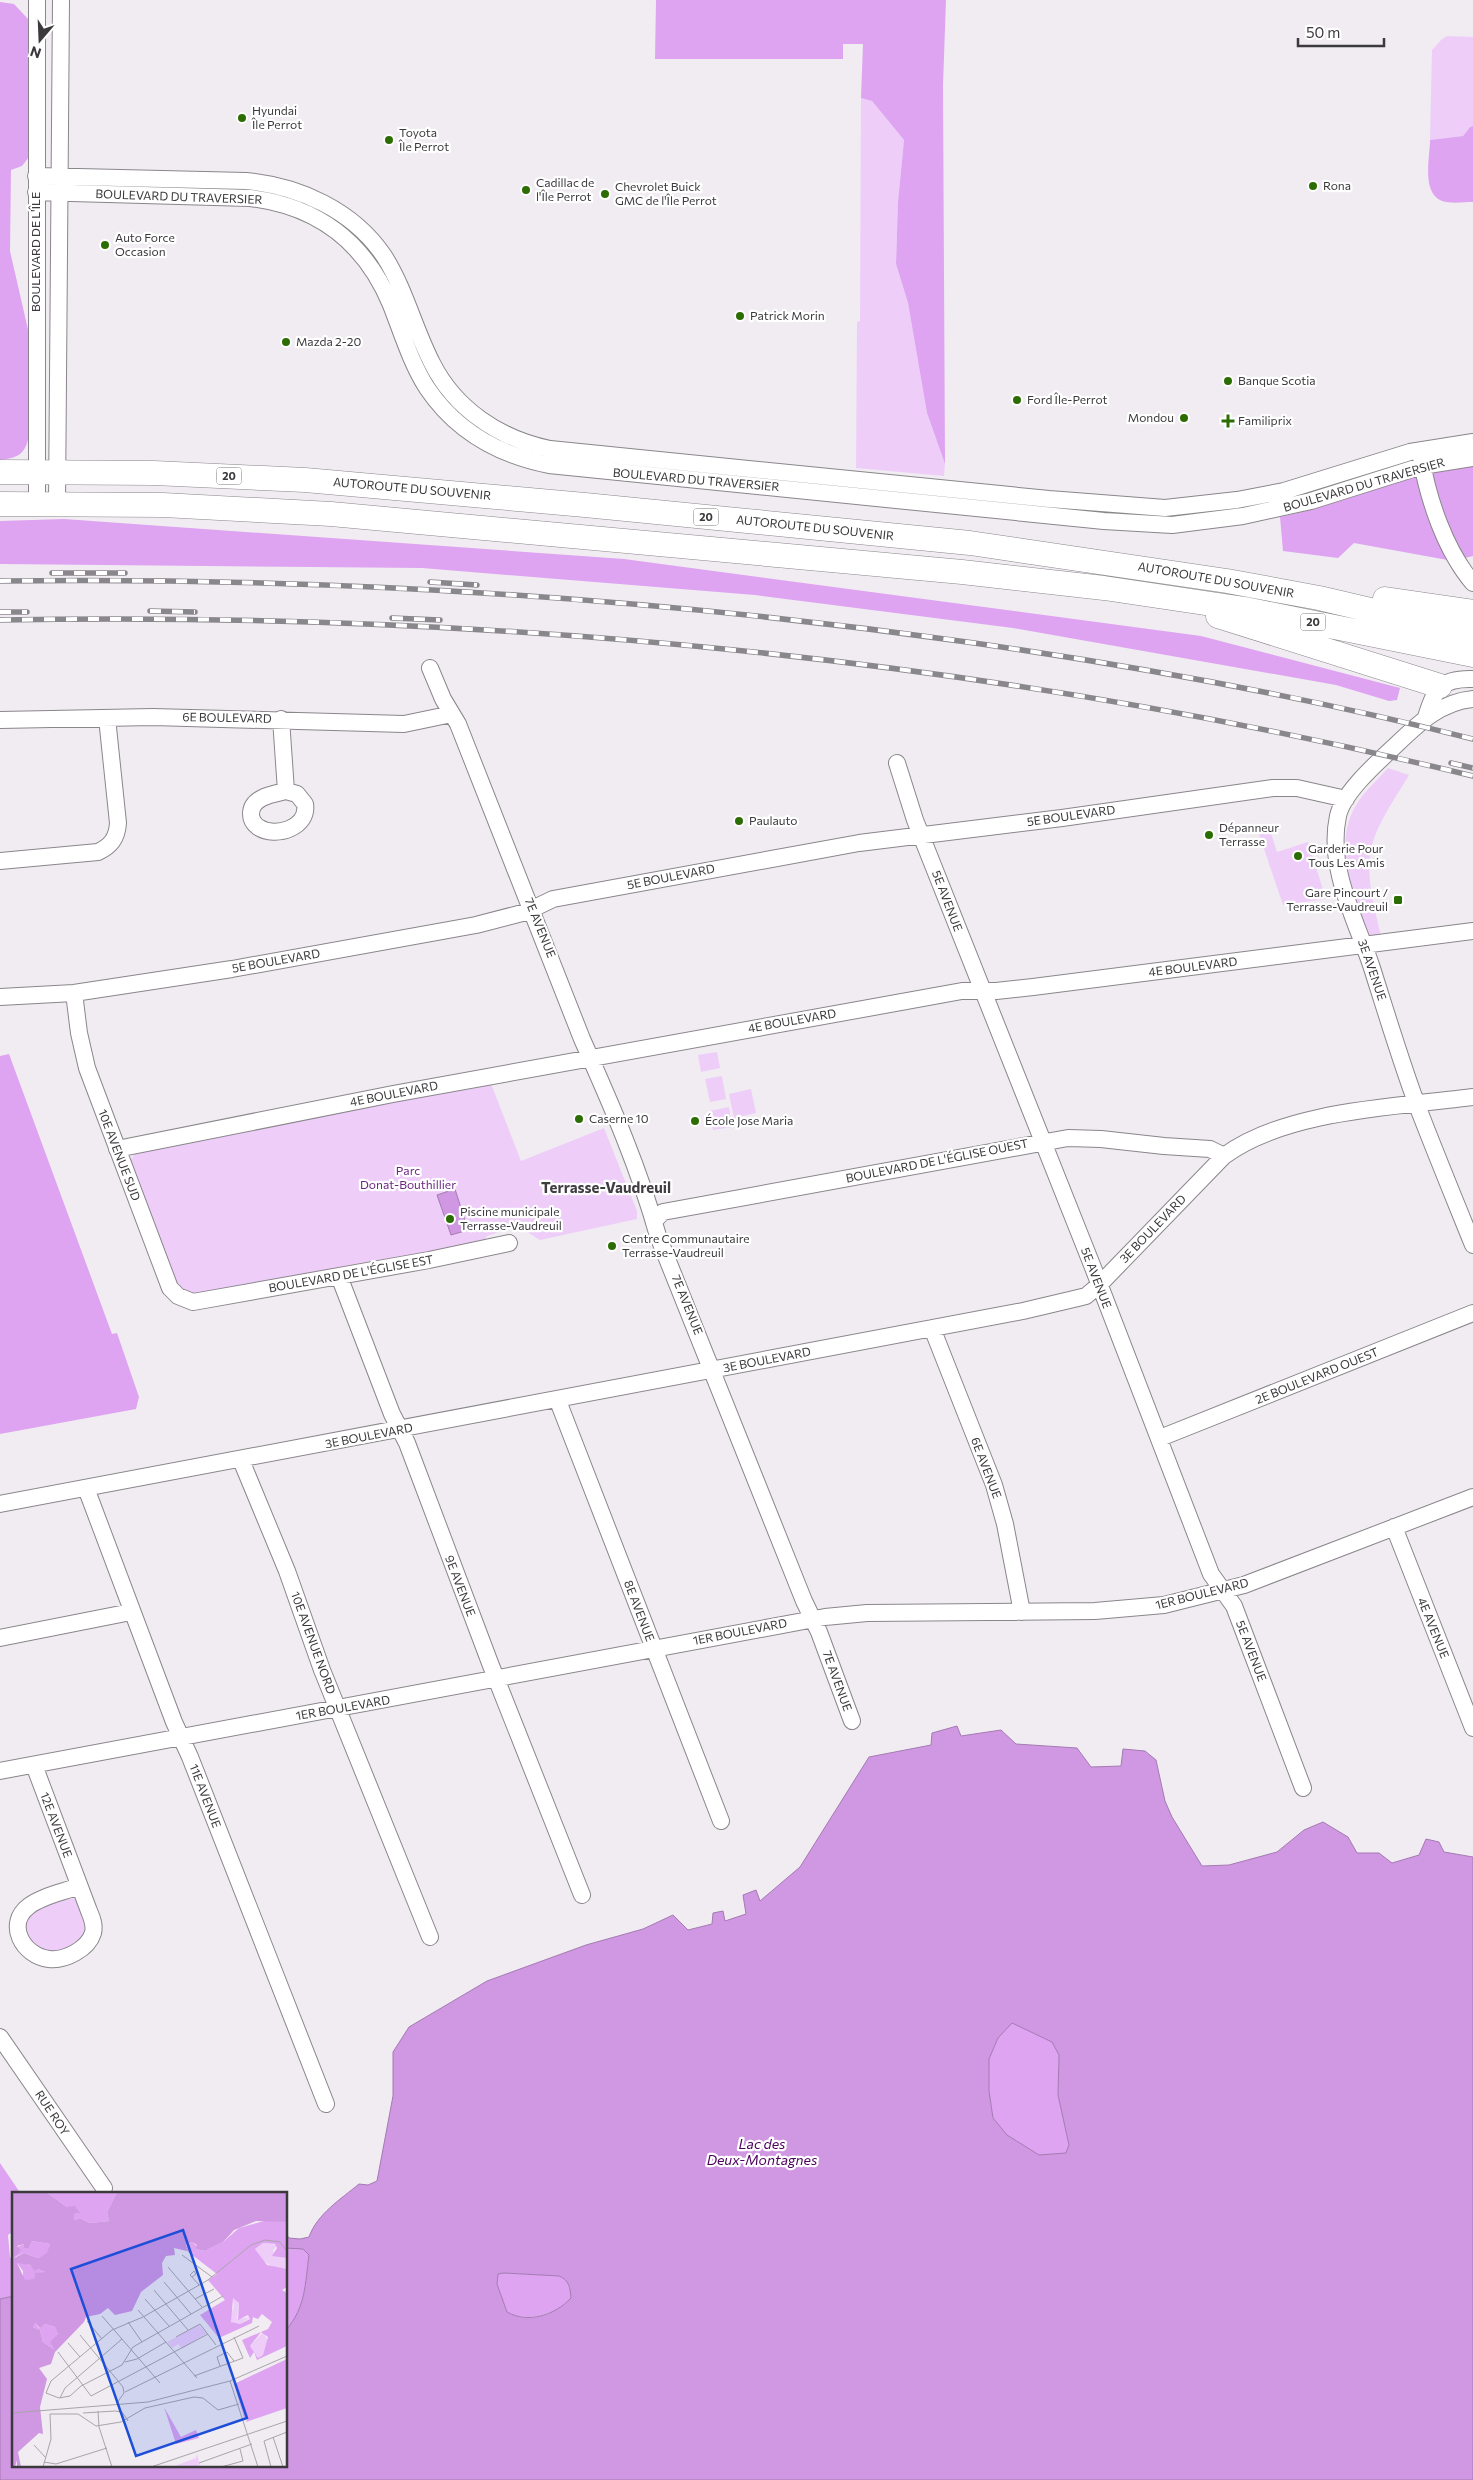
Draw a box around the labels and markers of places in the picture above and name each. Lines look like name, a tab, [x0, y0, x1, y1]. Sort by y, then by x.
place label: Hyundai Île Perrot	[251, 103, 302, 131]
marker: Hyundai Île Perrot	[236, 112, 248, 124]
place label: Toyota Île Perrot	[398, 125, 449, 153]
marker: Toyota Île Perrot	[383, 134, 395, 146]
place label: Cadillac de l'Île Perrot	[536, 175, 594, 203]
place label: Rona	[1323, 178, 1351, 192]
place label: Chevrolet Buick GMC de l'Île Perrot	[615, 179, 717, 207]
marker: Rona	[1307, 180, 1319, 192]
marker: Cadillac de l'Île Perrot	[520, 184, 532, 196]
marker: Chevrolet Buick GMC de l'Île Perrot	[599, 188, 611, 200]
place label: Auto Force Occasion	[115, 230, 175, 258]
marker: Auto Force Occasion	[99, 239, 111, 251]
place label: Patrick Morin	[750, 308, 825, 322]
marker: Patrick Morin	[734, 310, 746, 322]
place label: Mazda 2-20	[296, 334, 361, 348]
marker: Mazda 2-20	[280, 336, 292, 348]
place label: Banque Scotia	[1238, 373, 1316, 387]
marker: Banque Scotia	[1222, 375, 1234, 387]
place label: Ford Île-Perrot	[1027, 392, 1108, 406]
marker: Ford Île-Perrot	[1011, 394, 1023, 406]
place label: Mondou	[1128, 410, 1174, 424]
marker: Mondou	[1178, 412, 1190, 424]
place label: Familiprix	[1238, 413, 1293, 427]
marker: Familiprix	[1222, 415, 1234, 427]
place label: Paulauto	[749, 813, 798, 827]
marker: Paulauto	[733, 815, 745, 827]
place label: Dépanneur Terrasse	[1219, 820, 1279, 848]
marker: Dépanneur Terrasse	[1203, 829, 1215, 841]
place label: Garderie Pour Tous Les Amis	[1308, 841, 1385, 869]
marker: Garderie Pour Tous Les Amis	[1292, 850, 1304, 862]
place label: Gare Pincourt / Terrasse-Vaudreuil	[1286, 885, 1388, 913]
marker: Gare Pincourt / Terrasse-Vaudreuil	[1392, 894, 1404, 906]
place label: Caserne 10	[589, 1111, 649, 1125]
marker: Caserne 10	[573, 1113, 585, 1125]
place label: École Jose Maria	[705, 1113, 793, 1128]
marker: École Jose Maria	[689, 1115, 701, 1127]
place label: Piscine municipale Terrasse-Vaudreuil	[460, 1204, 562, 1232]
marker: Piscine municipale Terrasse-Vaudreuil	[444, 1213, 456, 1225]
place label: Centre Communautaire Terrasse-Vaudreuil	[622, 1231, 750, 1259]
marker: Centre Communautaire Terrasse-Vaudreuil	[606, 1240, 618, 1252]

